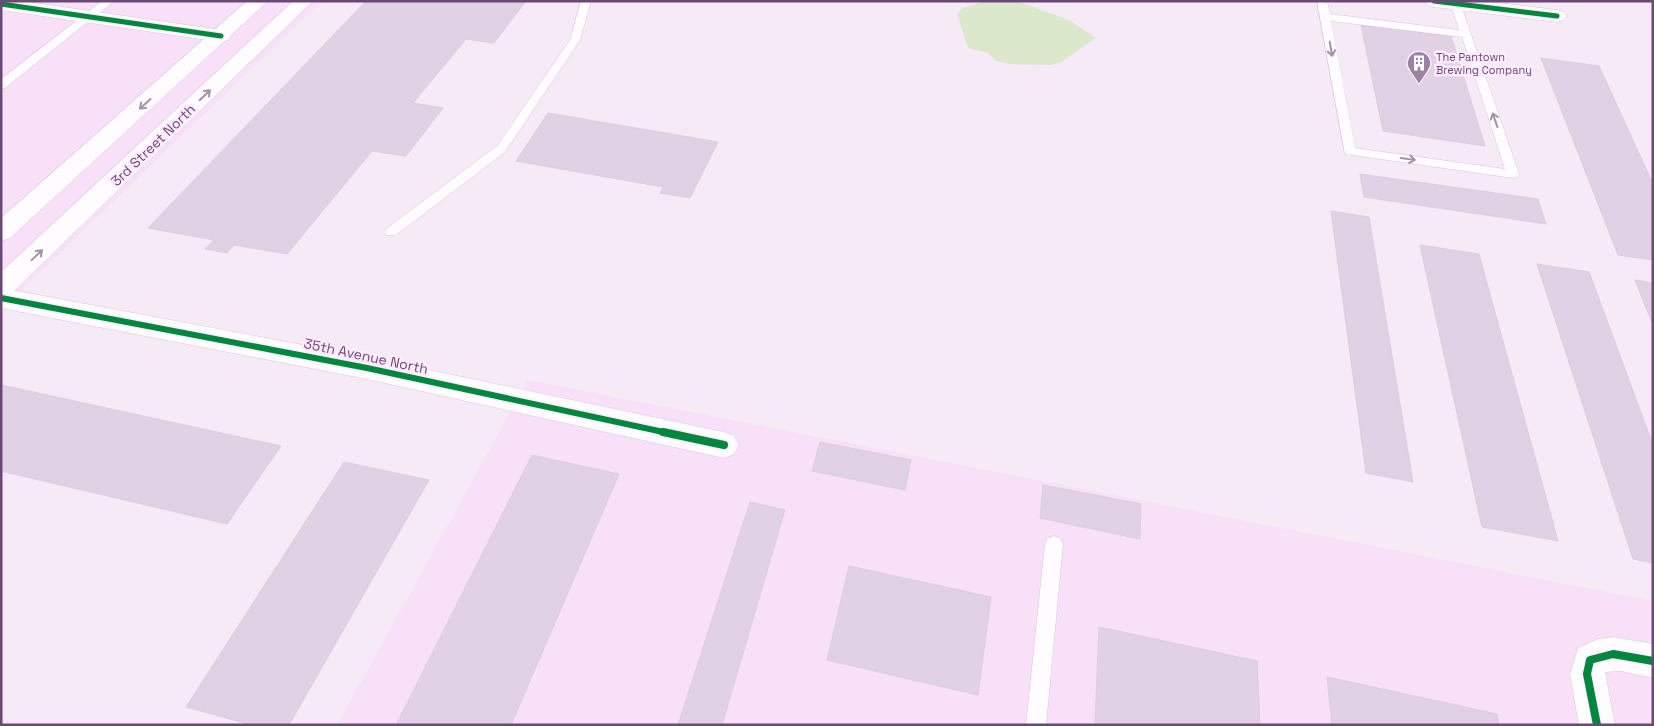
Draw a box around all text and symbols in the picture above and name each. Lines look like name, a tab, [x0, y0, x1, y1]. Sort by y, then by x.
one-way arrow	[1326, 41, 1336, 57]
building icon: The Pantown Brewing Company	[1406, 50, 1432, 84]
place label: The Pantown Brewing Company	[1436, 50, 1532, 77]
one-way arrow	[199, 89, 212, 101]
one-way arrow	[138, 99, 151, 110]
street label: 3rd Street North	[107, 100, 199, 190]
one-way arrow	[1490, 113, 1499, 128]
one-way arrow	[1400, 154, 1416, 164]
one-way arrow	[30, 249, 42, 261]
street label: 35th Avenue North	[302, 334, 430, 378]

